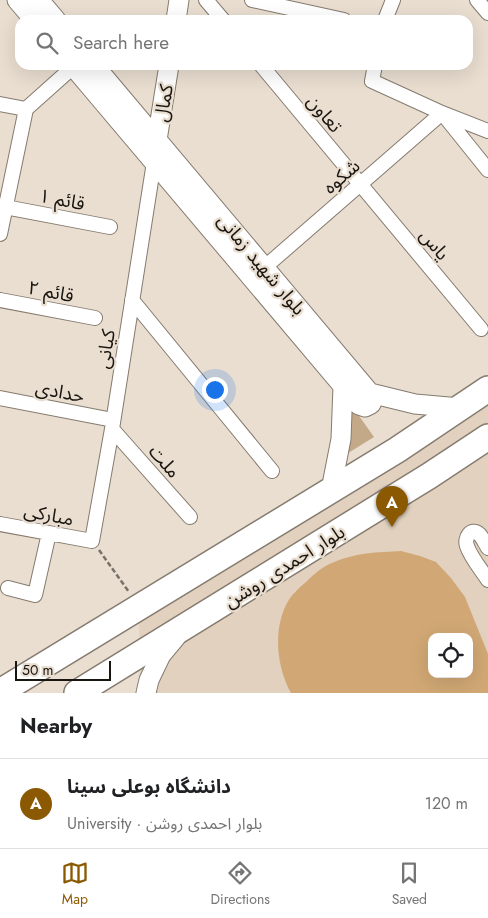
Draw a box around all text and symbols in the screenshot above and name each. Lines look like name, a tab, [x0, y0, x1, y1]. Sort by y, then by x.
search box	[15, 15, 473, 70]
icon: search	[33, 29, 61, 57]
text: Search here	[73, 29, 169, 56]
street label: کمال	[147, 81, 180, 124]
street label: تعاون	[301, 88, 349, 138]
street label: شکوه	[317, 153, 366, 200]
street label: قائم ۱	[36, 182, 87, 218]
street label: بلوار شهید زمانی	[211, 208, 312, 321]
street label: یاس	[413, 223, 456, 266]
street label: قائم ۲	[25, 274, 76, 310]
street label: کیانی	[89, 326, 122, 371]
street label: حدادی	[33, 374, 87, 409]
your location	[202, 377, 228, 403]
street label: ملت	[142, 439, 187, 484]
pin: A	[376, 486, 408, 527]
street label: مبارکی	[22, 496, 76, 533]
street label: بلوار احمدی روشن	[219, 518, 350, 614]
map controls	[428, 633, 473, 678]
button: locate	[428, 633, 473, 678]
scale bar	[15, 658, 111, 681]
text: 50 m	[22, 660, 53, 680]
text: Nearby	[20, 711, 92, 741]
text: دانشگاه بوعلی سینا	[67, 773, 231, 800]
text: A	[30, 792, 42, 815]
text: 120 m	[425, 792, 468, 815]
text: University · بلوار احمدی روشن	[67, 812, 262, 835]
tab: Map	[61, 859, 89, 909]
tab: Directions	[211, 859, 270, 909]
tab: Saved	[392, 859, 427, 909]

